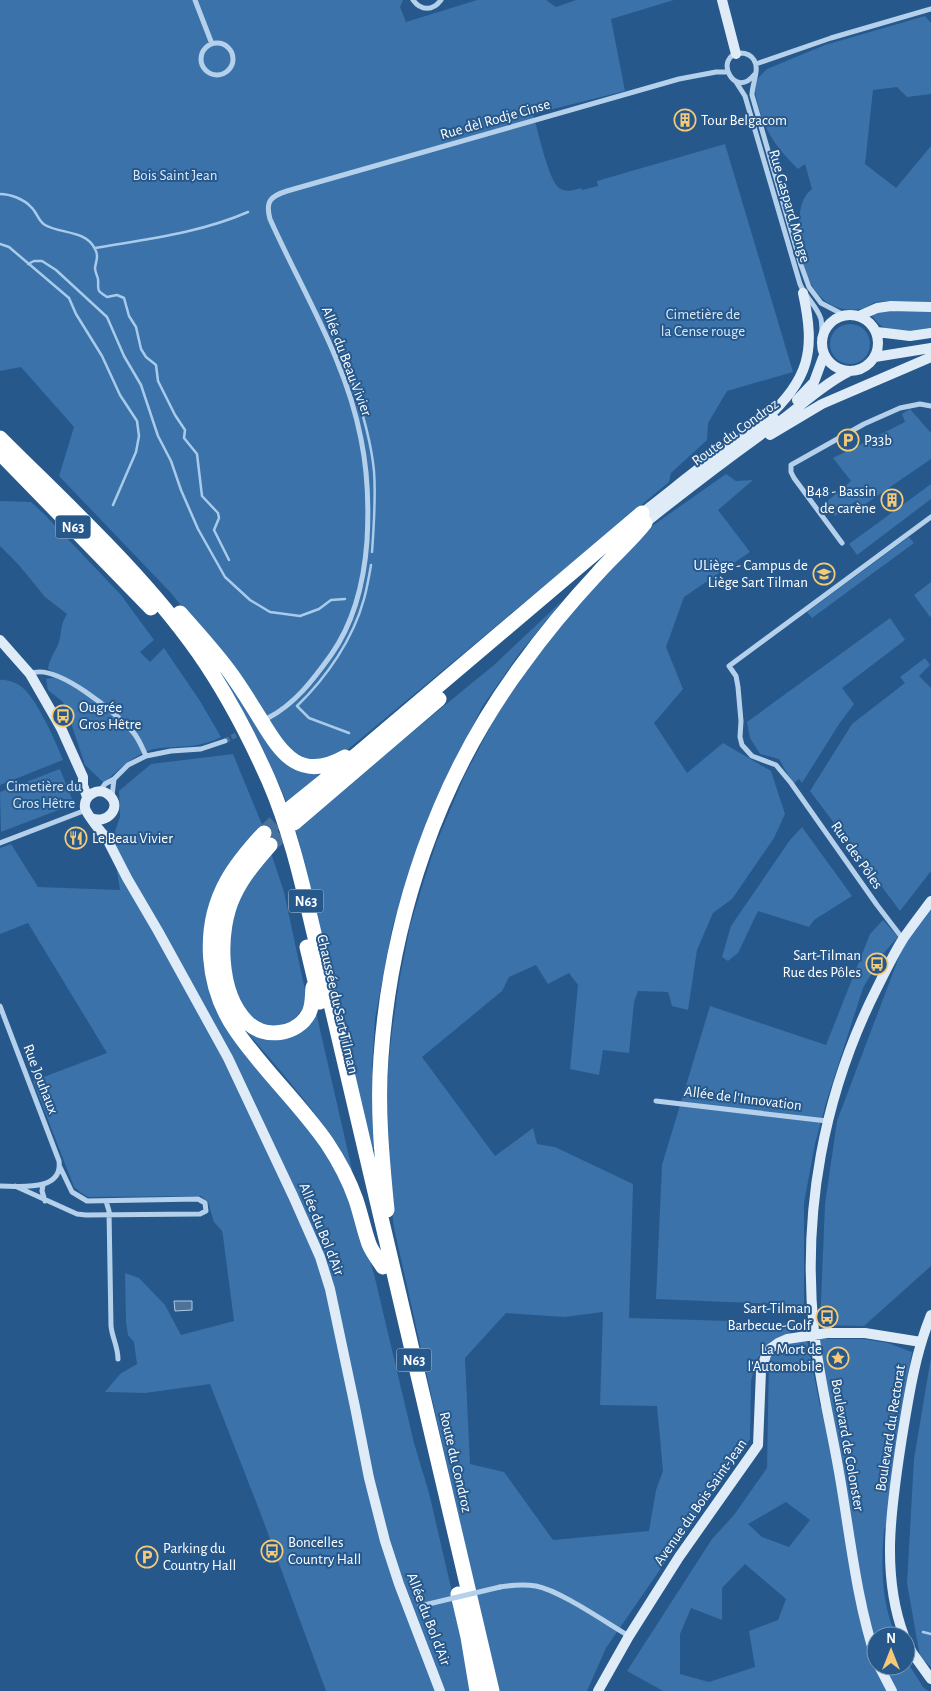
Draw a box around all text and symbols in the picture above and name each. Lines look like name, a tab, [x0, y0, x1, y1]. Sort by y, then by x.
street label: Rue dèl Rodje Cinse	[438, 97, 552, 142]
building icon: Tour Belgacom	[673, 108, 697, 132]
place label: Tour Belgacom	[701, 113, 787, 128]
street label: Rue Gaspard Monge	[766, 148, 813, 264]
park label: Bois Saint Jean	[132, 168, 218, 183]
street label: Allée du Beau Vivier	[319, 304, 374, 418]
park label: Cimetière de la Cense rouge	[661, 307, 745, 339]
street label: Route du Condroz	[689, 396, 781, 469]
parking icon: P33b	[836, 428, 860, 452]
place label: P33b	[864, 433, 892, 448]
place label: B48 - Bassin de carène	[807, 484, 876, 516]
building icon: B48 - Bassin de carène	[880, 488, 904, 512]
road number: N63	[56, 516, 90, 538]
place label: ULiège - Campus de Liège Sart Tilman	[694, 558, 808, 590]
school or university icon: ULiège - Campus de Liège Sart Tilman	[812, 562, 836, 586]
place label: Ougrée Gros Hêtre	[79, 700, 141, 732]
bus stop icon: Ougrée Gros Hêtre	[51, 704, 75, 728]
park label: Cimetière du Gros Hêtre	[6, 779, 82, 811]
street label: Rue des Pôles	[828, 819, 885, 892]
restaurant icon: Le Beau Vivier	[64, 826, 88, 850]
place label: Le Beau Vivier	[92, 831, 173, 846]
road number: N63	[288, 889, 324, 912]
street label: Chaussée du Sart Tilman	[314, 933, 361, 1075]
place label: Sart-Tilman Rue des Pôles	[783, 948, 861, 980]
bus stop icon: Sart-Tilman Rue des Pôles	[865, 952, 889, 976]
street label: Rue Jouhaux	[20, 1042, 61, 1117]
street label: Allée de l'Innovation	[683, 1084, 803, 1113]
street label: Allée du Bol d'Air	[296, 1181, 347, 1278]
place label: Sart-Tilman Barbecue-Golf	[727, 1301, 812, 1333]
bus stop icon: Sart-Tilman Barbecue-Golf	[815, 1305, 839, 1329]
place label: La Mort de l'Automobile	[748, 1342, 822, 1374]
place icon: La Mort de l'Automobile	[826, 1346, 850, 1370]
road number: N63	[396, 1348, 432, 1372]
street label: Boulevard du Rectorat	[873, 1363, 908, 1493]
street label: Boulevard de Colonster	[828, 1378, 867, 1513]
street label: Route du Condroz	[437, 1410, 474, 1514]
street label: Avenue du Bois Saint-Jean	[651, 1436, 750, 1568]
place label: Boncelles Country Hall	[288, 1535, 361, 1567]
bus stop icon: Boncelles Country Hall	[260, 1539, 284, 1563]
place label: Parking du Country Hall	[163, 1541, 236, 1573]
parking icon: Parking du Country Hall	[135, 1545, 159, 1569]
street label: Allée du Bol d'Air	[404, 1571, 453, 1668]
north arrow	[866, 1626, 916, 1676]
text: N	[886, 1632, 896, 1646]

